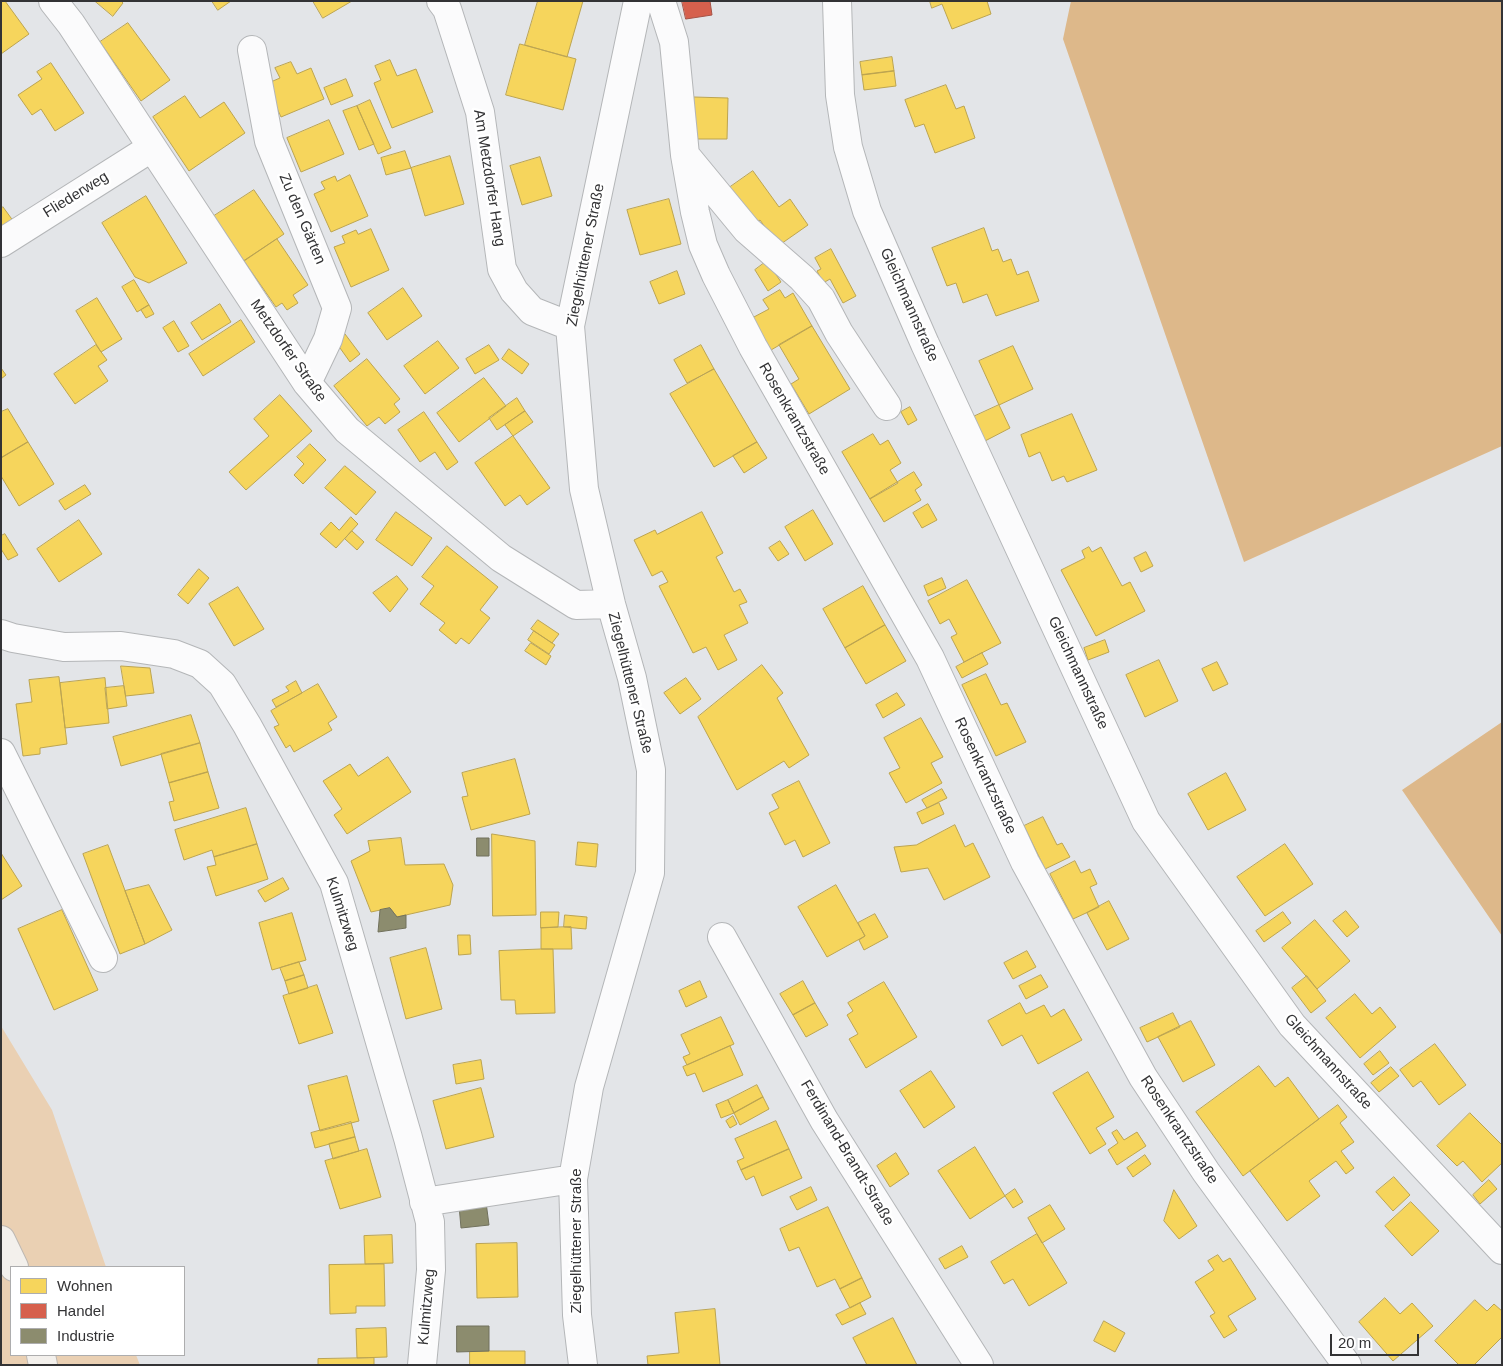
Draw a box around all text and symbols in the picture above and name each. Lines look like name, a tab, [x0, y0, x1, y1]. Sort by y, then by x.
street label: Am Metzdorfer Hang	[469, 108, 509, 248]
street label: Fliederweg	[40, 168, 112, 222]
street label: Zu den Gärten	[275, 171, 329, 267]
street label: Ziegelhüttener Straße	[563, 182, 609, 328]
street label: Gleichmannstraße	[876, 245, 942, 365]
street label: Metzdorfer Straße	[246, 296, 330, 406]
street label: Rosenkrantzstraße	[755, 360, 833, 478]
street label: Ziegelhüttener Straße	[604, 610, 656, 756]
street label: Gleichmannstraße	[1044, 614, 1112, 732]
street label: Rosenkrantzstraße	[950, 715, 1020, 837]
street label: Kulmitzweg	[322, 875, 362, 953]
street label: Gleichmannstraße	[1280, 1010, 1376, 1114]
street label: Rosenkrantzstraße	[1136, 1072, 1222, 1188]
street label: Ferdinand-Brandt-Straße	[796, 1077, 898, 1229]
street label: Ziegelhüttener Straße	[568, 1168, 586, 1314]
legend	[10, 1266, 185, 1356]
street label: Kulmitzweg	[415, 1268, 439, 1346]
text: Wohnen	[57, 1277, 113, 1294]
text: Handel	[57, 1302, 105, 1319]
scale bar	[1333, 1324, 1422, 1356]
text: Industrie	[57, 1327, 115, 1344]
text: 20 m	[1338, 1334, 1371, 1351]

